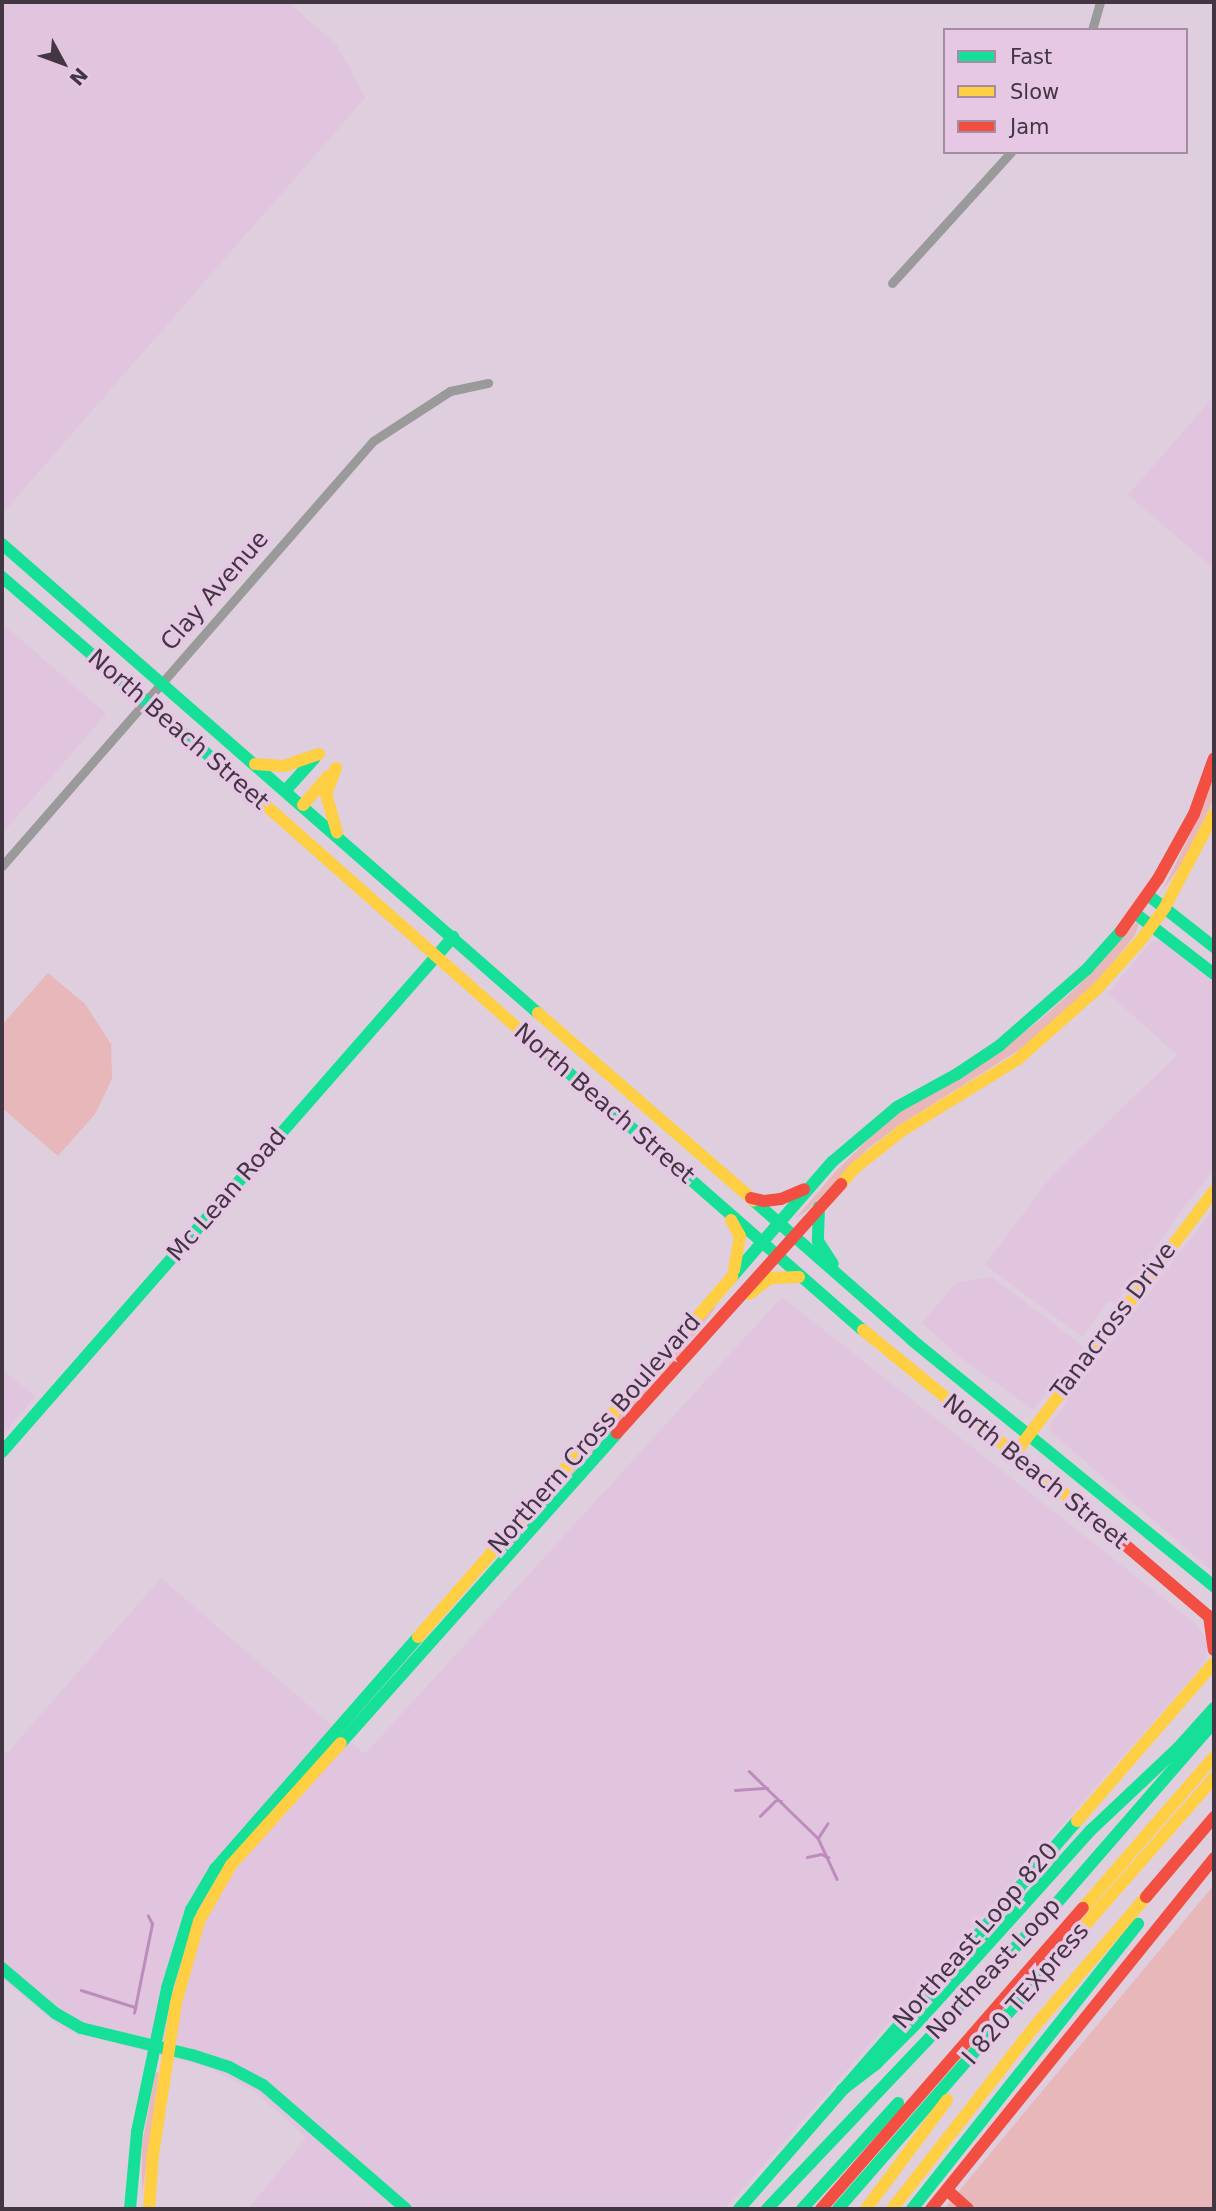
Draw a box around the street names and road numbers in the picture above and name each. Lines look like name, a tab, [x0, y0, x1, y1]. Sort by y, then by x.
street label: Clay Avenue	[155, 525, 275, 657]
street label: North Beach Street	[82, 644, 274, 816]
street label: North Beach Street	[508, 1018, 700, 1190]
street label: Mc Lean Road	[161, 1123, 293, 1267]
street label: Tanacross Drive	[1046, 1237, 1182, 1405]
street label: Northern Cross Boulevard	[483, 1308, 707, 1560]
street label: North Beach Street	[937, 1389, 1133, 1555]
street label: Northeast Loop 820	[887, 1837, 1065, 2035]
street label: Northeast Loop	[921, 1892, 1067, 2046]
street label: I 820 TEXpress	[956, 1917, 1096, 2071]

